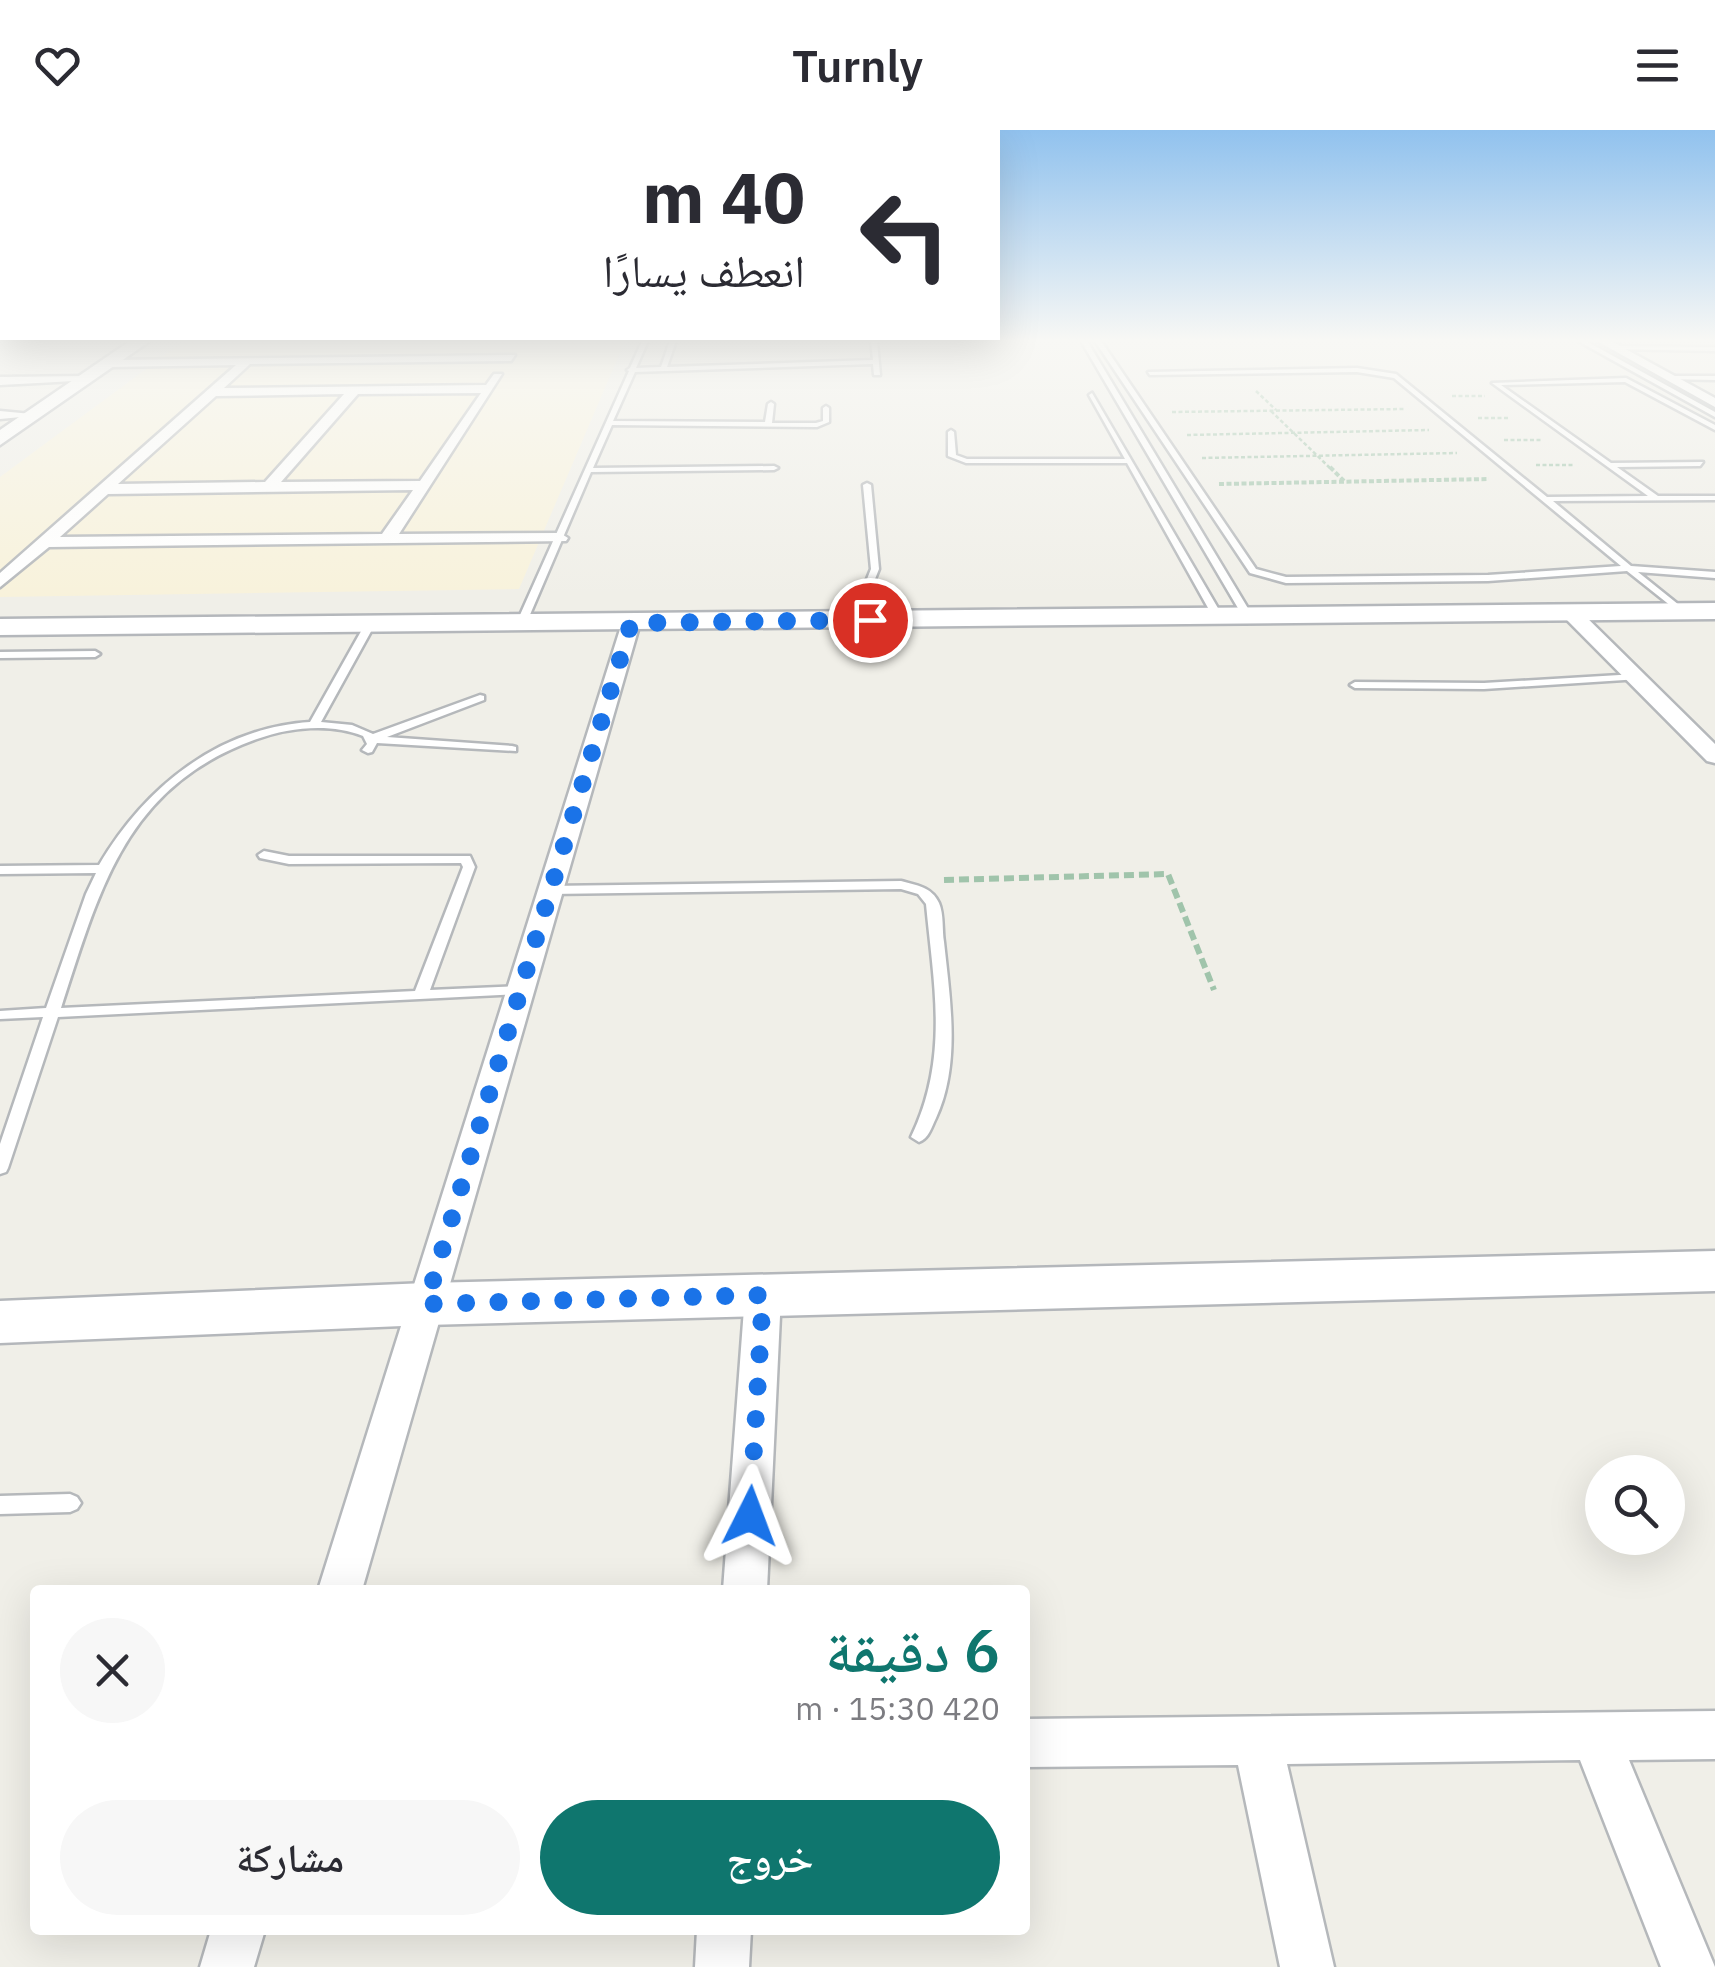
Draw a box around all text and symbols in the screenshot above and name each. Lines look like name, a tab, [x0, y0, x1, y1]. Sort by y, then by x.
text: Turnly	[792, 36, 923, 94]
icon: heart	[30, 38, 85, 93]
icon: menu	[1630, 38, 1685, 93]
text: 40 m	[642, 151, 805, 242]
icon: left	[840, 170, 970, 300]
text: انعطف يسارًا	[603, 241, 805, 299]
pin	[828, 578, 913, 663]
icon: arrive	[843, 593, 898, 648]
map controls	[1585, 1455, 1685, 1555]
button: search	[1585, 1455, 1685, 1555]
position arrow	[698, 1464, 802, 1568]
text: 6 دقيقة	[825, 1610, 1000, 1689]
button: close	[60, 1618, 165, 1723]
text: 420 m · 15:30	[795, 1687, 1000, 1729]
button: مشاركة	[60, 1800, 520, 1915]
button: خروج	[540, 1800, 1000, 1915]

